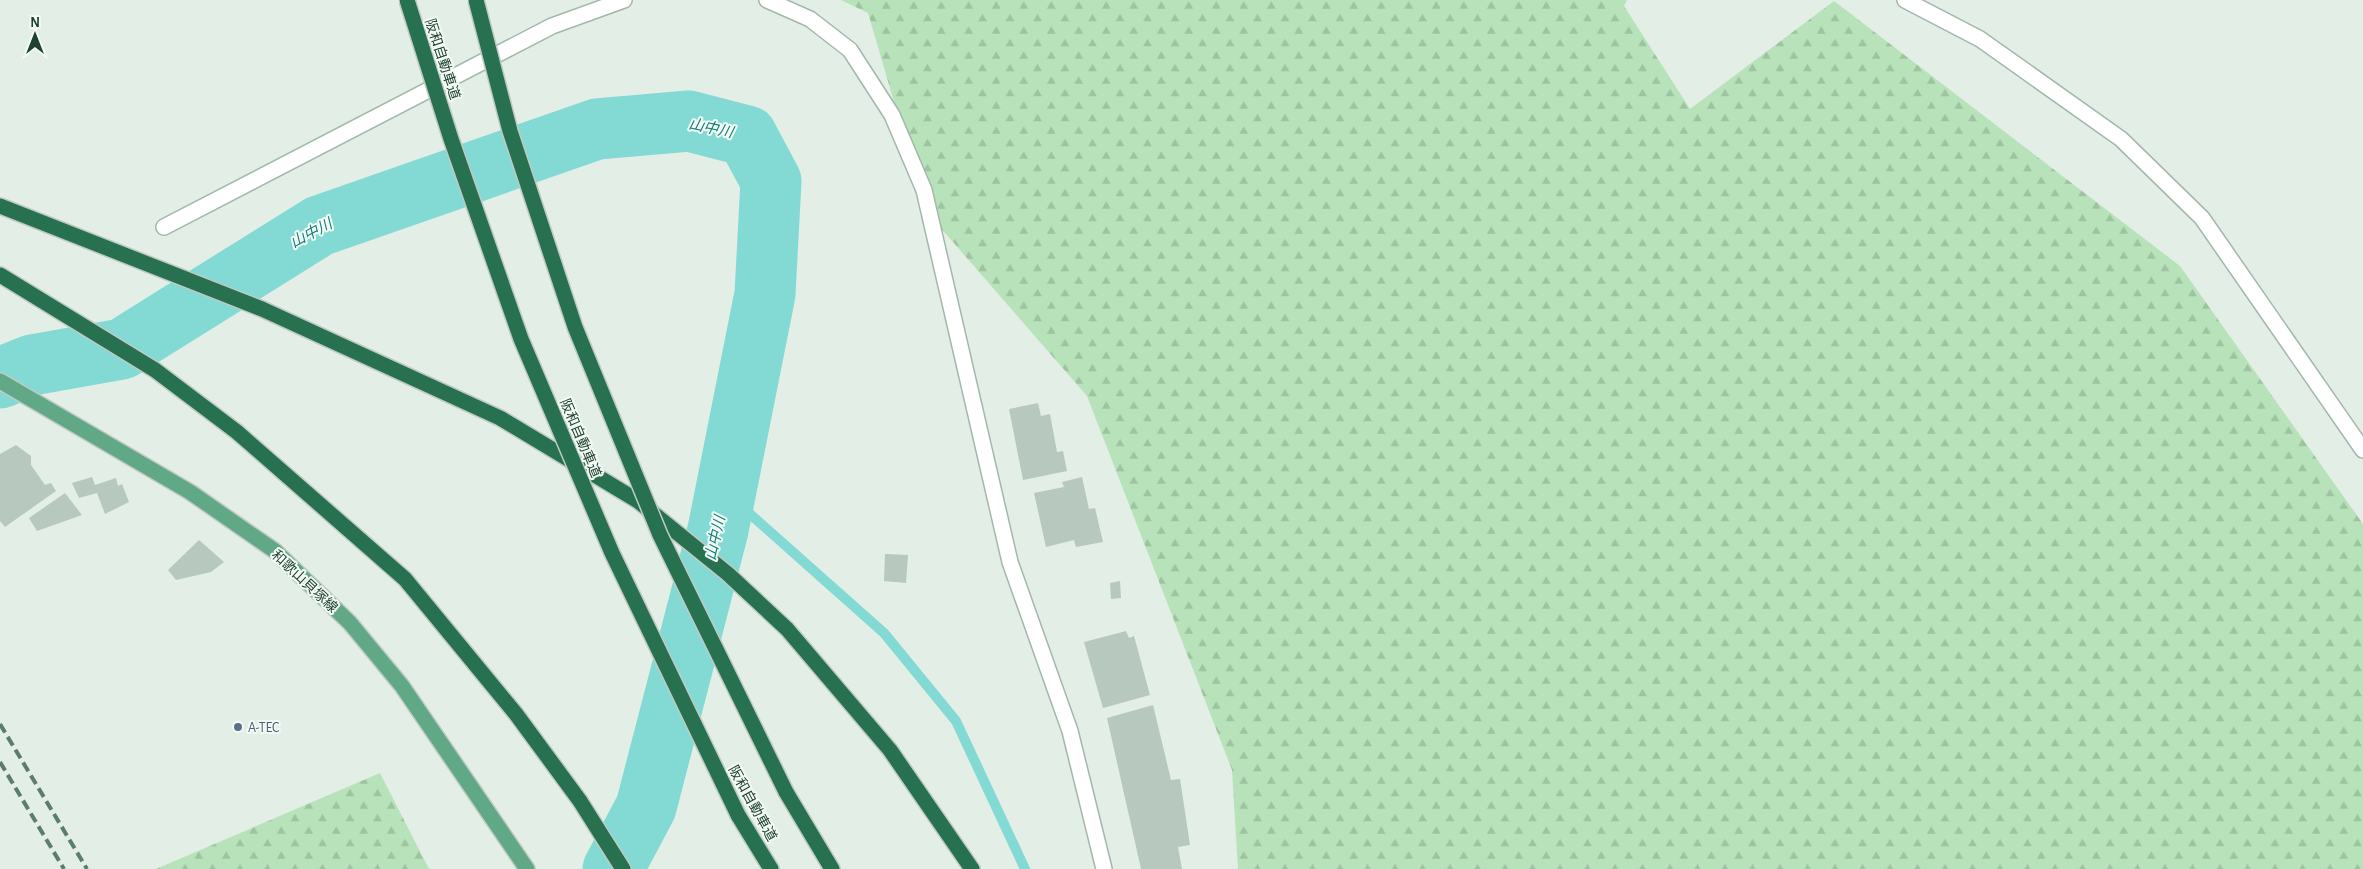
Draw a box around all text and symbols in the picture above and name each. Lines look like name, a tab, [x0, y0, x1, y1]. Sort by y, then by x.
north arrow	[10, 10, 60, 60]
text: N	[30, 16, 40, 30]
street label: 阪和自動車道	[422, 17, 463, 101]
water label: 山中川	[687, 115, 737, 141]
water label: 山中川	[287, 214, 336, 251]
street label: 阪和自動車道	[557, 397, 604, 480]
water label: 山中川	[702, 512, 728, 562]
street label: 和歌山貝塚線	[269, 547, 340, 615]
marker: A-TEC	[232, 721, 244, 733]
place label: A-TEC	[248, 721, 279, 735]
street label: 阪和自動車道	[726, 763, 779, 844]

